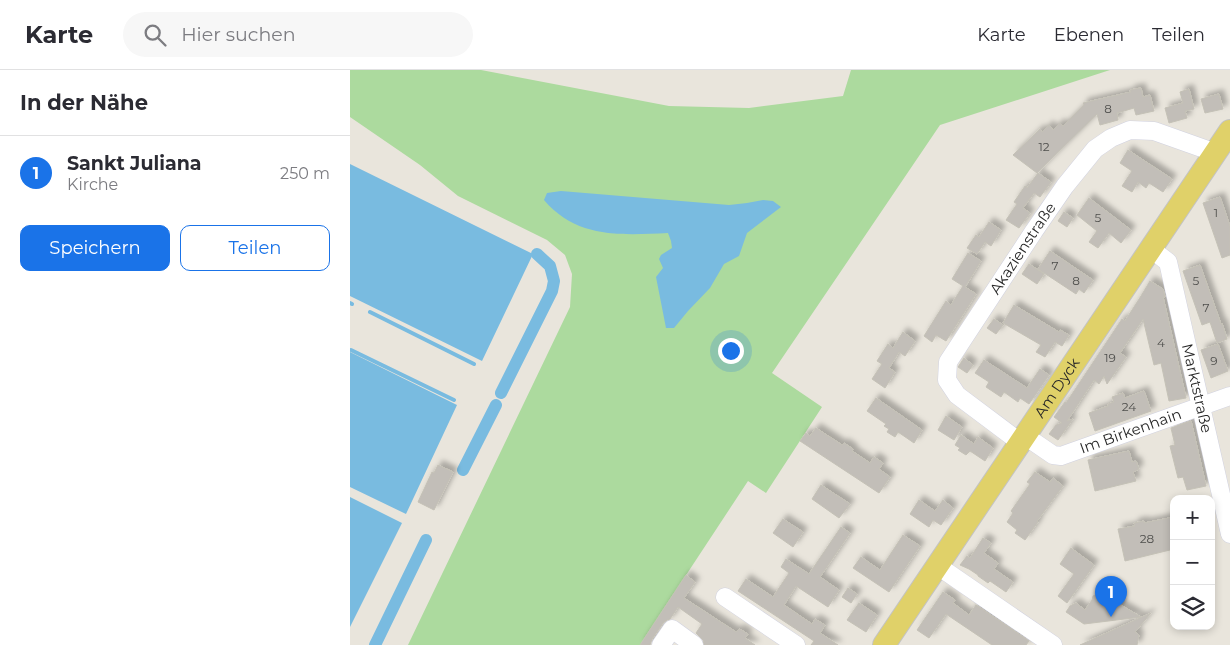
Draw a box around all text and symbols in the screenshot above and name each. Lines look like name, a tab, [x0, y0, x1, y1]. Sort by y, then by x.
search box	[123, 12, 473, 57]
text: Karte	[25, 20, 93, 49]
icon: search	[141, 21, 169, 49]
text: Hier suchen	[181, 23, 296, 46]
text: Karte	[977, 24, 1026, 46]
text: Ebenen	[1054, 24, 1124, 46]
text: Teilen	[1152, 24, 1205, 46]
text: In der Nähe	[20, 90, 148, 115]
house number: 8	[1104, 101, 1112, 116]
house number: 12	[1038, 139, 1050, 154]
text: Sankt Juliana	[67, 152, 201, 175]
text: 1	[33, 164, 39, 183]
text: 250 m	[280, 164, 330, 183]
text: Kirche	[67, 175, 118, 194]
street label: Akazienstraße	[985, 199, 1060, 298]
house number: 1	[1214, 205, 1218, 220]
house number: 5	[1095, 210, 1102, 225]
button: Speichern	[20, 225, 170, 271]
button: Teilen	[180, 225, 330, 271]
house number: 7	[1051, 258, 1059, 273]
house number: 8	[1072, 273, 1080, 288]
house number: 5	[1193, 273, 1200, 288]
house number: 7	[1202, 300, 1210, 315]
house number: 4	[1157, 335, 1165, 350]
your location	[718, 338, 744, 364]
street label: Marktstraße	[1178, 342, 1217, 435]
house number: 19	[1104, 350, 1116, 365]
house number: 9	[1210, 353, 1218, 368]
street label: Am Dyck	[1030, 354, 1084, 421]
house number: 24	[1122, 399, 1136, 414]
street label: Im Birkenhain	[1077, 404, 1184, 458]
map controls	[1170, 495, 1215, 630]
button: +	[1170, 495, 1215, 540]
house number: 28	[1140, 531, 1155, 546]
button: −	[1170, 540, 1215, 585]
pin: 1	[1095, 576, 1127, 617]
button: layers	[1170, 585, 1215, 630]

